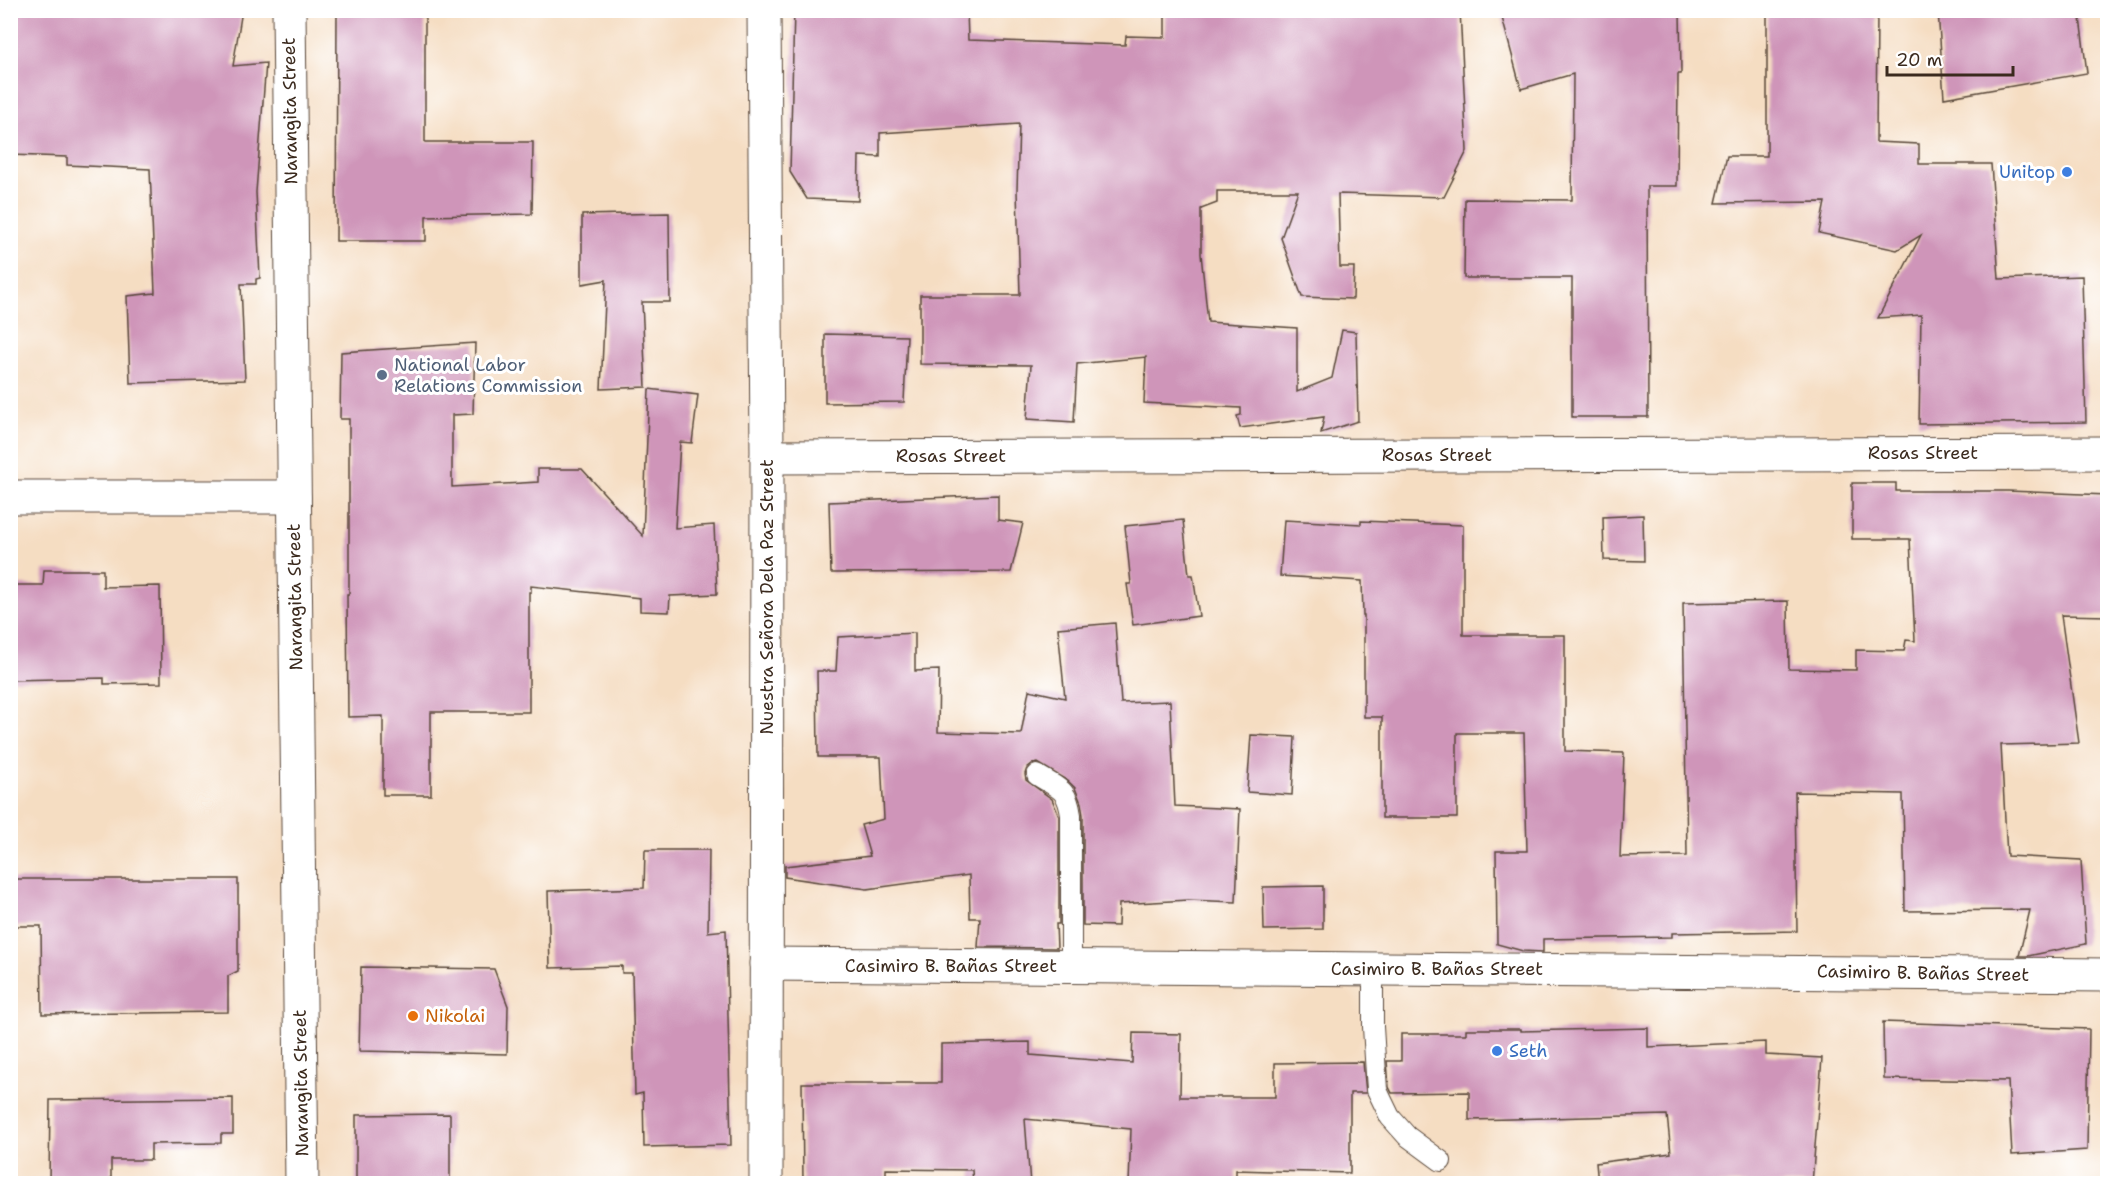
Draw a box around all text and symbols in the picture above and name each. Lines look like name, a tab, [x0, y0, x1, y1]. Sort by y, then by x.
street label: Narangita Street	[277, 37, 303, 185]
scale bar	[1887, 39, 2013, 77]
text: 20 m	[1896, 48, 1942, 72]
place label: Unitop	[1999, 160, 2055, 184]
marker: Unitop	[2060, 165, 2074, 179]
place label: National Labor Relations Commission	[394, 353, 582, 398]
marker: National Labor Relations Commission	[375, 368, 389, 382]
street label: Rosas Street	[1868, 441, 1978, 465]
street label: Rosas Street	[1382, 443, 1492, 467]
street label: Rosas Street	[896, 444, 1006, 468]
street label: Nuestra Señora Dela Paz Street	[755, 459, 779, 735]
street label: Narangita Street	[282, 523, 308, 671]
street label: Casimiro B. Bañas Street	[845, 954, 1057, 978]
street label: Casimiro B. Bañas Street	[1331, 957, 1543, 981]
street label: Casimiro B. Bañas Street	[1817, 959, 2030, 987]
place label: Nikolai	[425, 1004, 485, 1028]
street label: Narangita Street	[288, 1009, 314, 1157]
marker: Nikolai	[406, 1009, 420, 1023]
place label: Seth	[1509, 1039, 1548, 1063]
marker: Seth	[1490, 1044, 1504, 1058]

